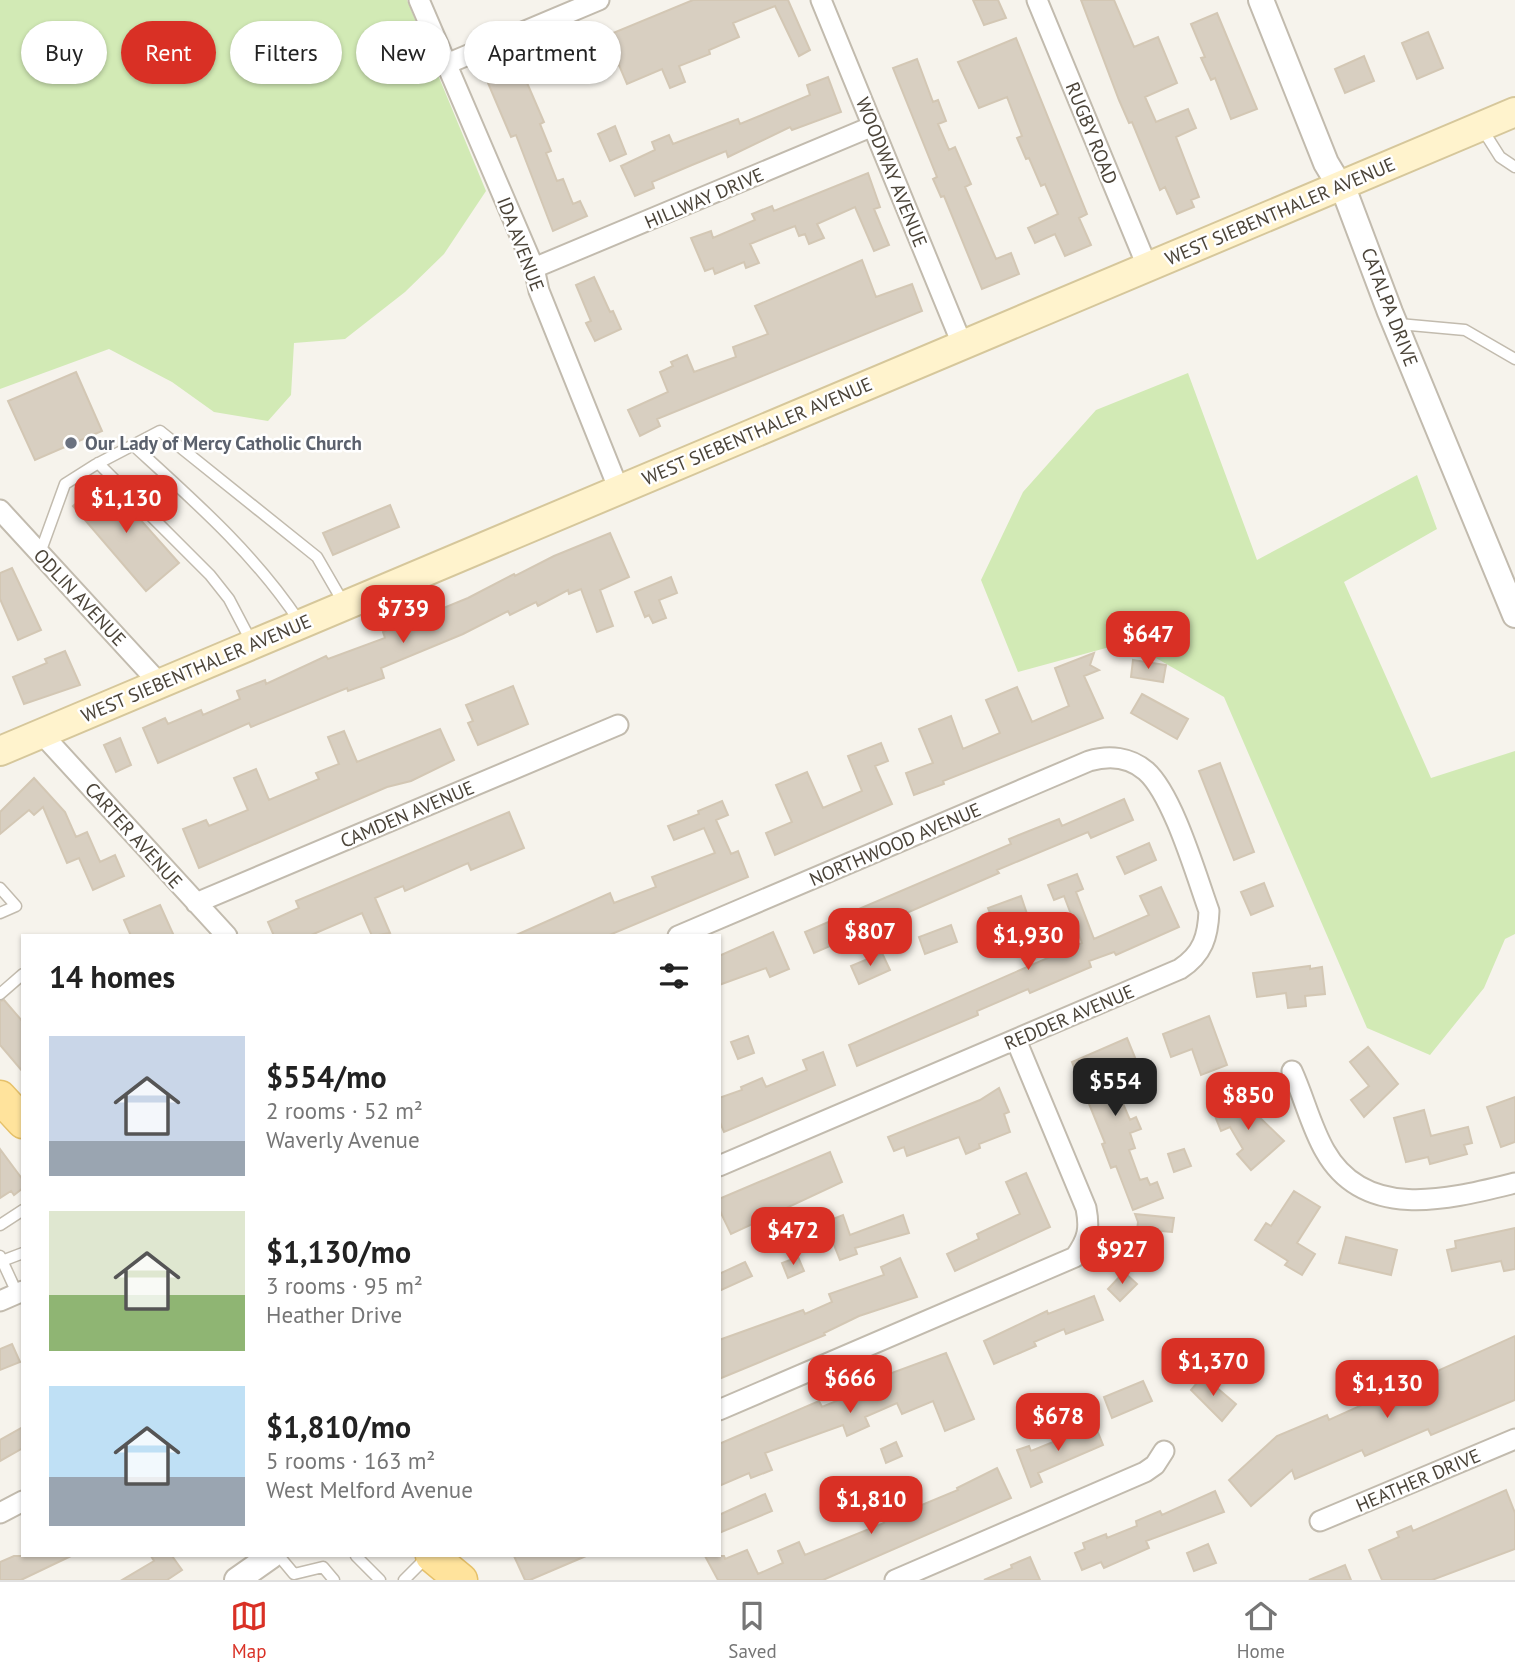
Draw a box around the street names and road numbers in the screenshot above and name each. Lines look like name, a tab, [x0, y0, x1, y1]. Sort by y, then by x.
street label: RUGBY ROAD	[1061, 78, 1123, 188]
street label: WOODWAY AVENUE	[851, 94, 933, 250]
street label: WEST SIEBENTHALER AVENUE	[1161, 152, 1399, 270]
street label: HILLWAY DRIVE	[641, 162, 767, 234]
street label: IDA AVENUE	[492, 194, 550, 294]
street label: CATALPA DRIVE	[1356, 244, 1424, 370]
street label: WEST SIEBENTHALER AVENUE	[638, 372, 876, 490]
street label: ODLIN AVENUE	[29, 543, 131, 651]
street label: WEST SIEBENTHALER AVENUE	[77, 609, 315, 727]
street label: CAMDEN AVENUE	[337, 775, 477, 853]
street label: CARTER AVENUE	[80, 777, 188, 893]
street label: NORTHWOOD AVENUE	[806, 797, 984, 891]
street label: REDDER AVENUE	[1000, 979, 1138, 1055]
street label: HEATHER DRIVE	[1352, 1443, 1484, 1517]

